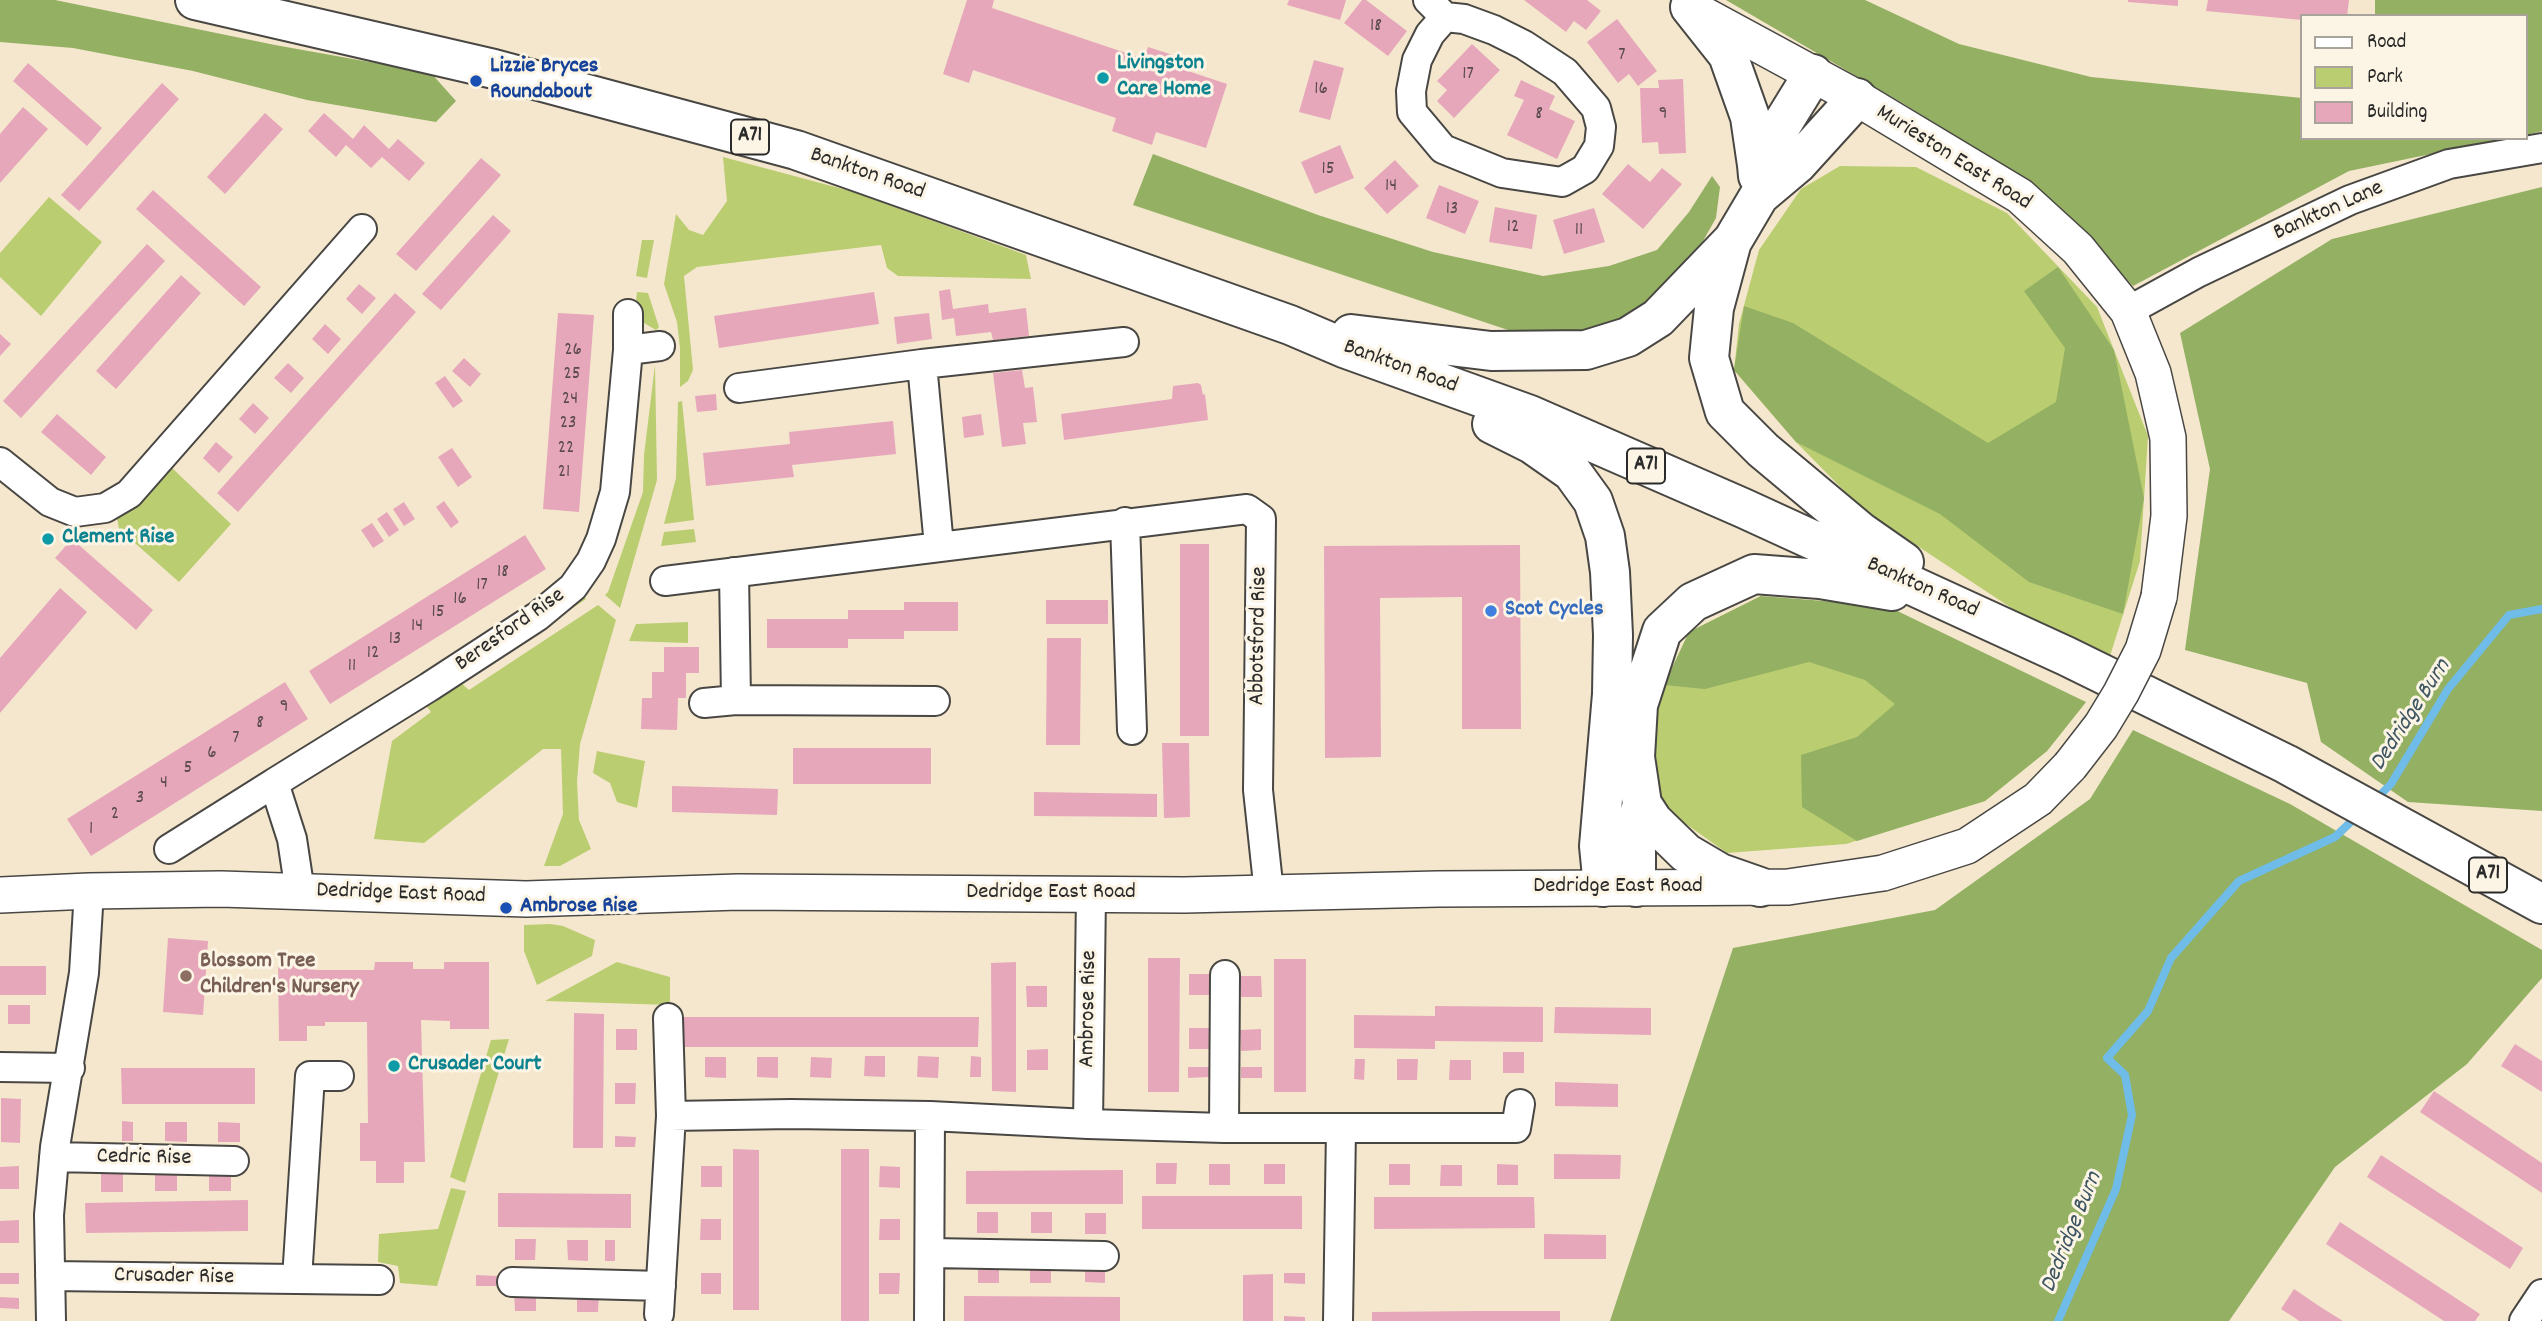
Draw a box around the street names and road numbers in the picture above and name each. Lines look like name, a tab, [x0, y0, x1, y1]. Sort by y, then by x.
street label: Murieston East Road	[1870, 100, 2036, 218]
road number: A71	[731, 120, 769, 154]
street label: Bankton Road	[806, 143, 928, 207]
street label: Bankton Lane	[2270, 176, 2388, 248]
street label: Bankton Road	[1339, 335, 1461, 401]
road number: A71	[1627, 448, 1665, 484]
street label: Bankton Road	[1862, 552, 1982, 626]
street label: Abbotsford Rise	[1245, 566, 1275, 706]
street label: Beresford Rise	[451, 583, 571, 679]
road number: A71	[2469, 858, 2507, 892]
street label: Dedridge East Road	[1533, 874, 1703, 902]
street label: Dedridge East Road	[316, 878, 486, 912]
street label: Dedridge East Road	[966, 880, 1136, 908]
street label: Ambrose Rise	[1075, 950, 1105, 1068]
street label: Cedric Rise	[96, 1144, 192, 1174]
street label: Crusader Rise	[114, 1263, 234, 1293]

